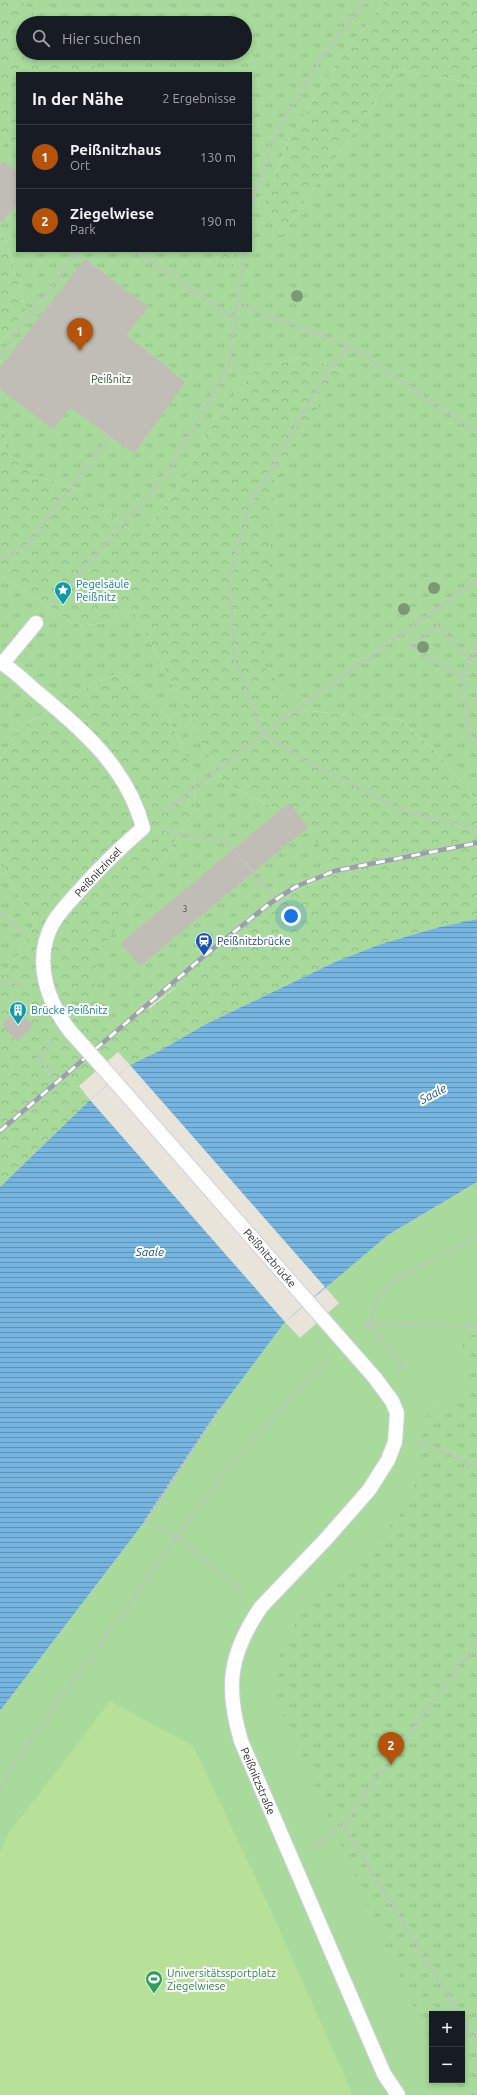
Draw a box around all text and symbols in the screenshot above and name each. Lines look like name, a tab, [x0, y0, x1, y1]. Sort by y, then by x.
search box	[16, 16, 252, 60]
icon: search	[30, 27, 52, 49]
text: Hier suchen	[62, 30, 141, 47]
text: In der Nähe	[32, 89, 124, 108]
text: 2 Ergebnisse	[162, 91, 236, 105]
text: Peißnitzhaus	[70, 141, 161, 158]
text: 1	[41, 150, 49, 164]
text: 130 m	[200, 150, 236, 164]
text: Ort	[70, 158, 90, 172]
text: Ziegelwiese	[70, 205, 154, 222]
text: 2	[41, 214, 49, 228]
text: 190 m	[200, 214, 236, 228]
text: Park	[70, 222, 96, 236]
pin: 1	[67, 318, 93, 351]
park label: Peißnitz	[91, 373, 131, 385]
place label: Pegelsäule Peißnitz	[76, 578, 129, 603]
place icon: Pegelsäule Peißnitz	[53, 580, 73, 605]
street label: Peißnitzinsel	[72, 845, 124, 899]
house number: 3	[182, 904, 188, 914]
your location	[281, 906, 301, 926]
station icon: Peißnitzbrücke	[194, 931, 214, 956]
place label: Peißnitzbrücke	[217, 935, 291, 947]
building icon: Brücke Peißnitz	[8, 1000, 28, 1025]
place label: Brücke Peißnitz	[31, 1004, 108, 1016]
water label: Saale	[416, 1081, 448, 1106]
street label: Peißnitzbrücke	[241, 1226, 299, 1290]
water label: Saale	[135, 1245, 164, 1258]
pin: 2	[378, 1732, 404, 1765]
street label: Peißnitzstraße	[238, 1746, 278, 1816]
place label: Universitätssportplatz Ziegelwiese	[167, 1967, 276, 1992]
sports icon: Universitätssportplatz Ziegelwiese	[144, 1969, 164, 1994]
map controls	[429, 2011, 465, 2083]
button: +	[429, 2011, 465, 2047]
button: −	[429, 2047, 465, 2083]

